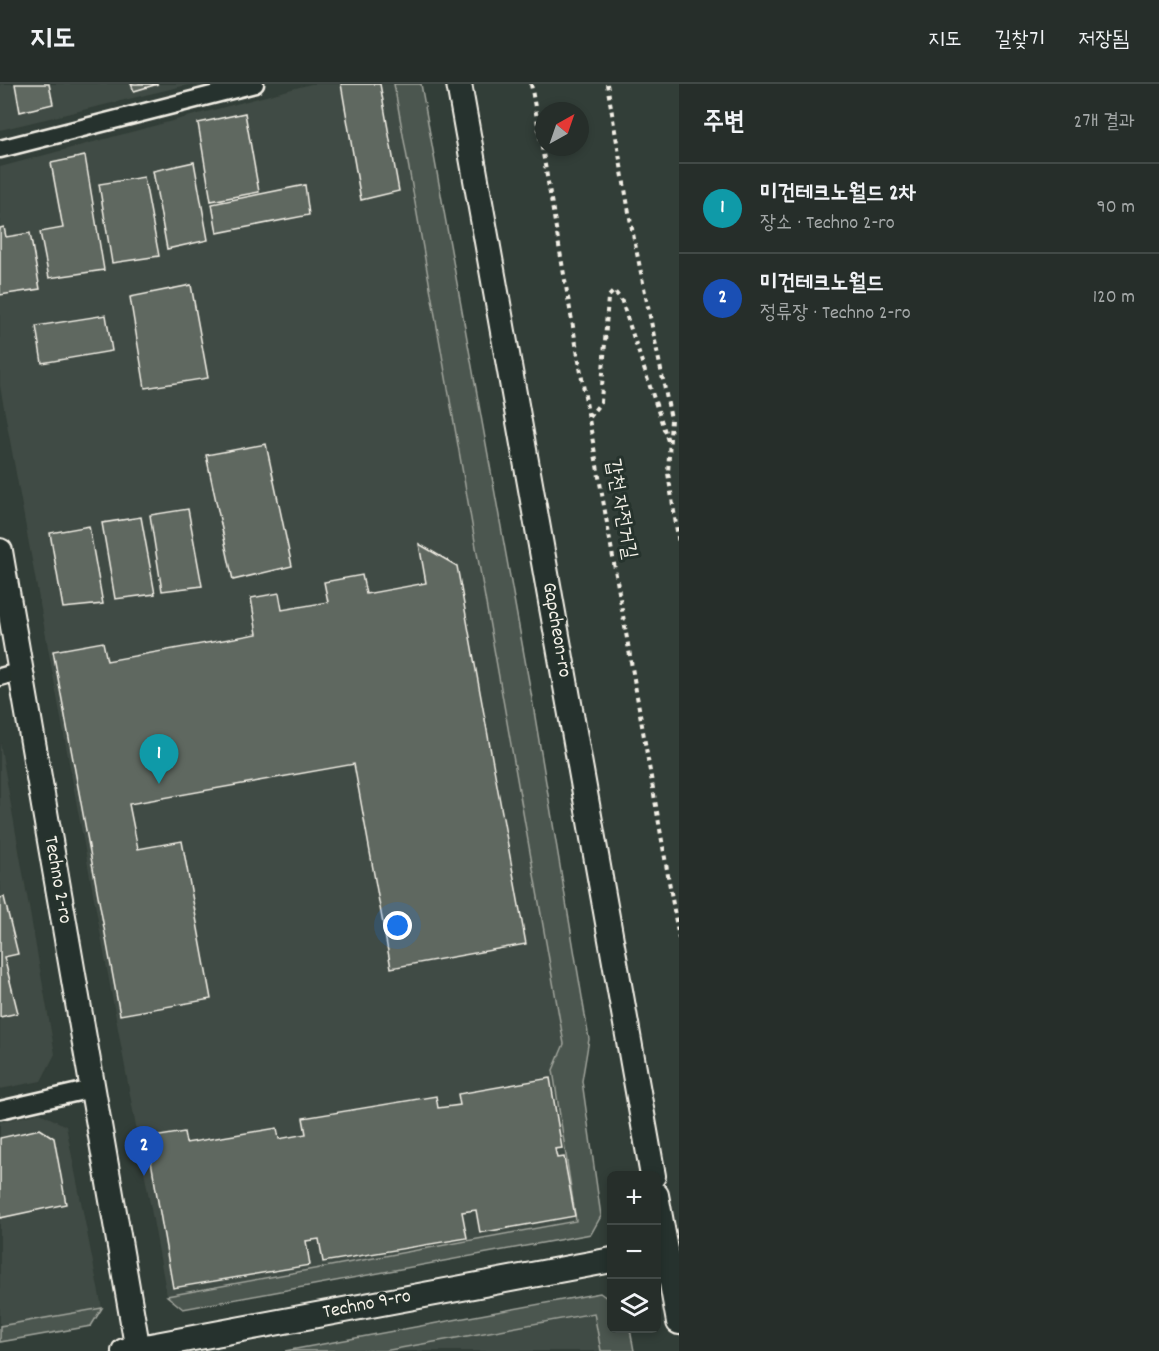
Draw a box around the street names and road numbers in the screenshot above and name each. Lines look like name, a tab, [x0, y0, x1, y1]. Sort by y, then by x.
street label: 갑천 자전거길	[597, 457, 643, 561]
street label: Gapcheon-ro	[534, 580, 578, 680]
street label: Techno 2-ro	[36, 834, 78, 926]
street label: Techno 9-ro	[321, 1283, 413, 1327]

